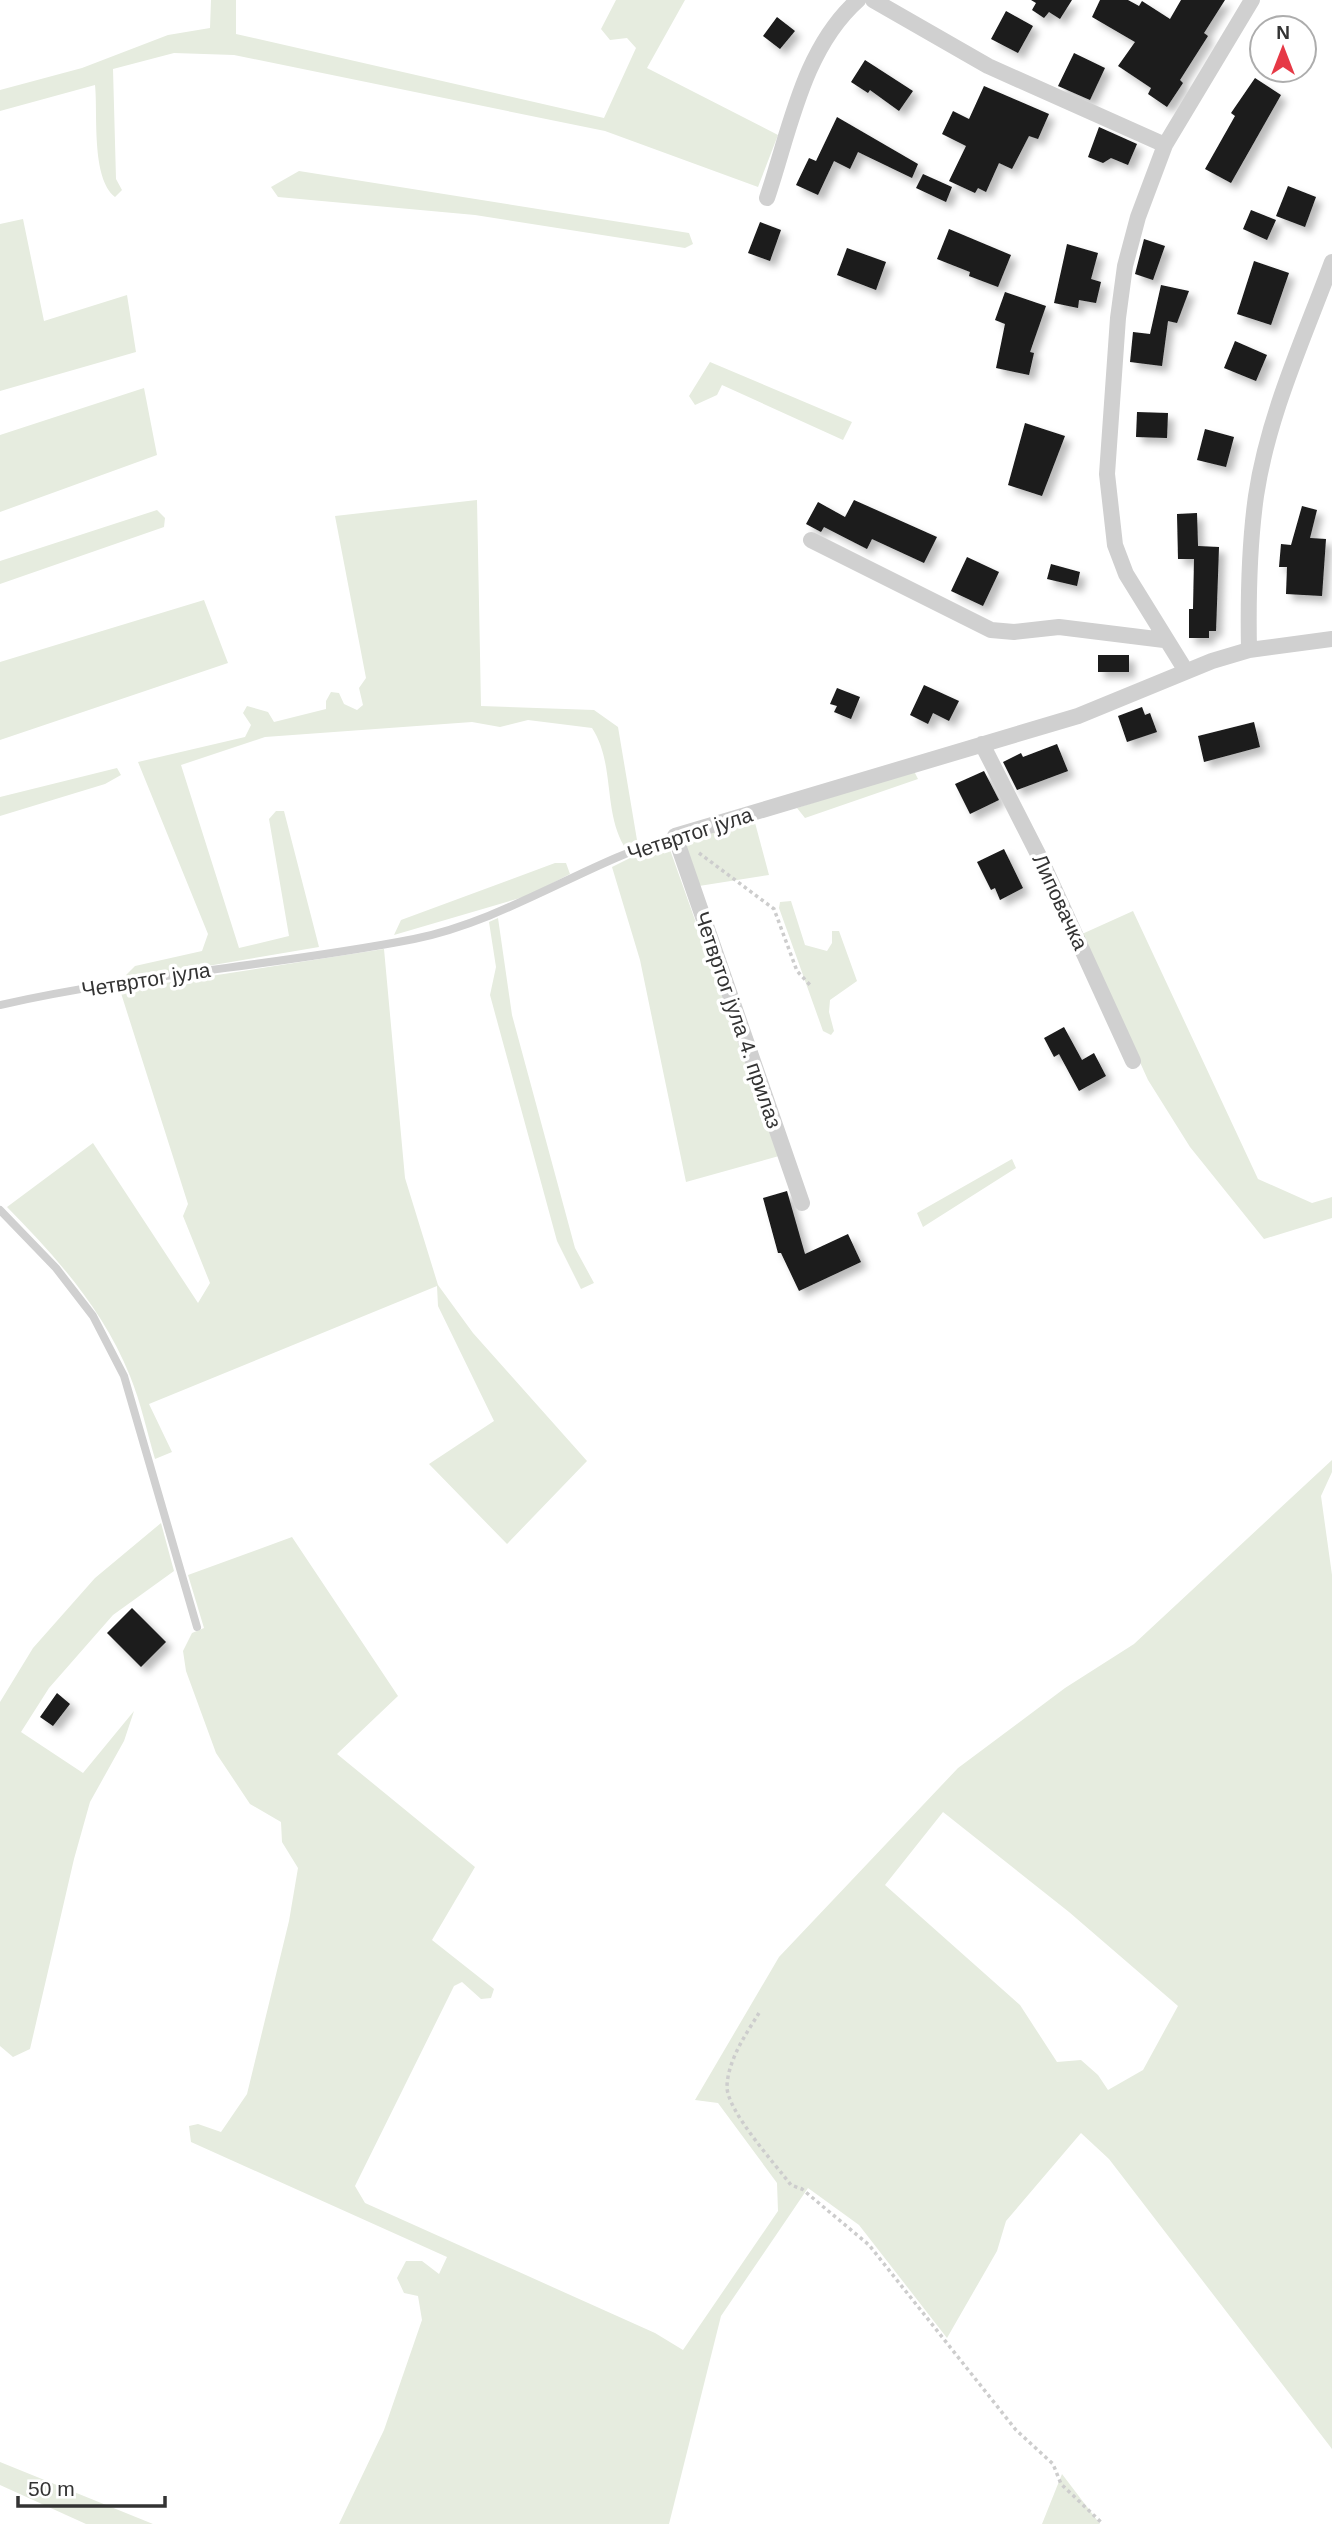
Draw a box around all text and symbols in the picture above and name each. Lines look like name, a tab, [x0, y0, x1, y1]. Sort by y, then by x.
north arrow	[1248, 14, 1318, 84]
text: N	[1276, 22, 1290, 43]
street label: Четвртог јула	[624, 802, 756, 865]
street label: Липовачка	[1028, 850, 1093, 954]
street label: Четвртог јула 4. прилаз	[691, 909, 786, 1131]
street label: Четвртог јула	[80, 958, 212, 1001]
scale bar	[18, 2464, 164, 2508]
text: 50 m	[28, 2477, 75, 2500]

